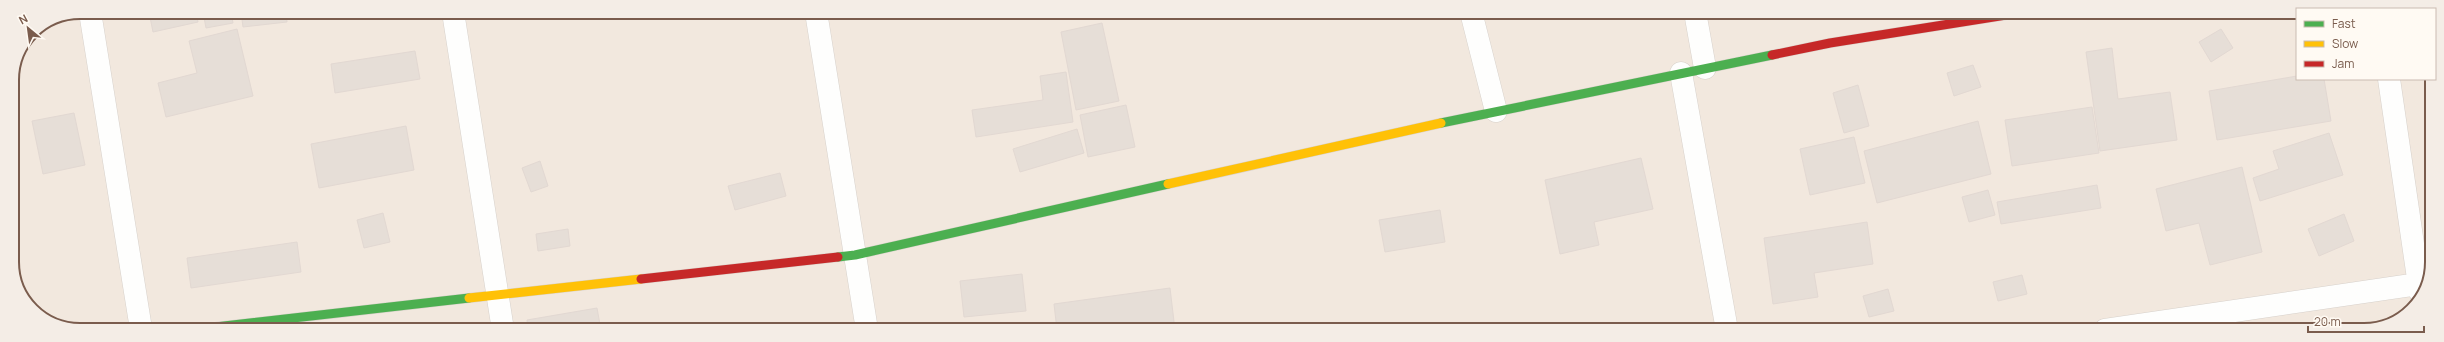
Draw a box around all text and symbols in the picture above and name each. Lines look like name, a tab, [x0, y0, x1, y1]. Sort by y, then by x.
north arrow	[8, 8, 48, 48]
legend	[2296, 8, 2436, 80]
text: N	[16, 10, 30, 27]
text: Fast	[2332, 15, 2356, 32]
text: Slow	[2332, 35, 2358, 52]
text: Jam	[2332, 55, 2354, 72]
scale bar	[2308, 308, 2424, 334]
text: 20 m	[2314, 313, 2341, 330]

